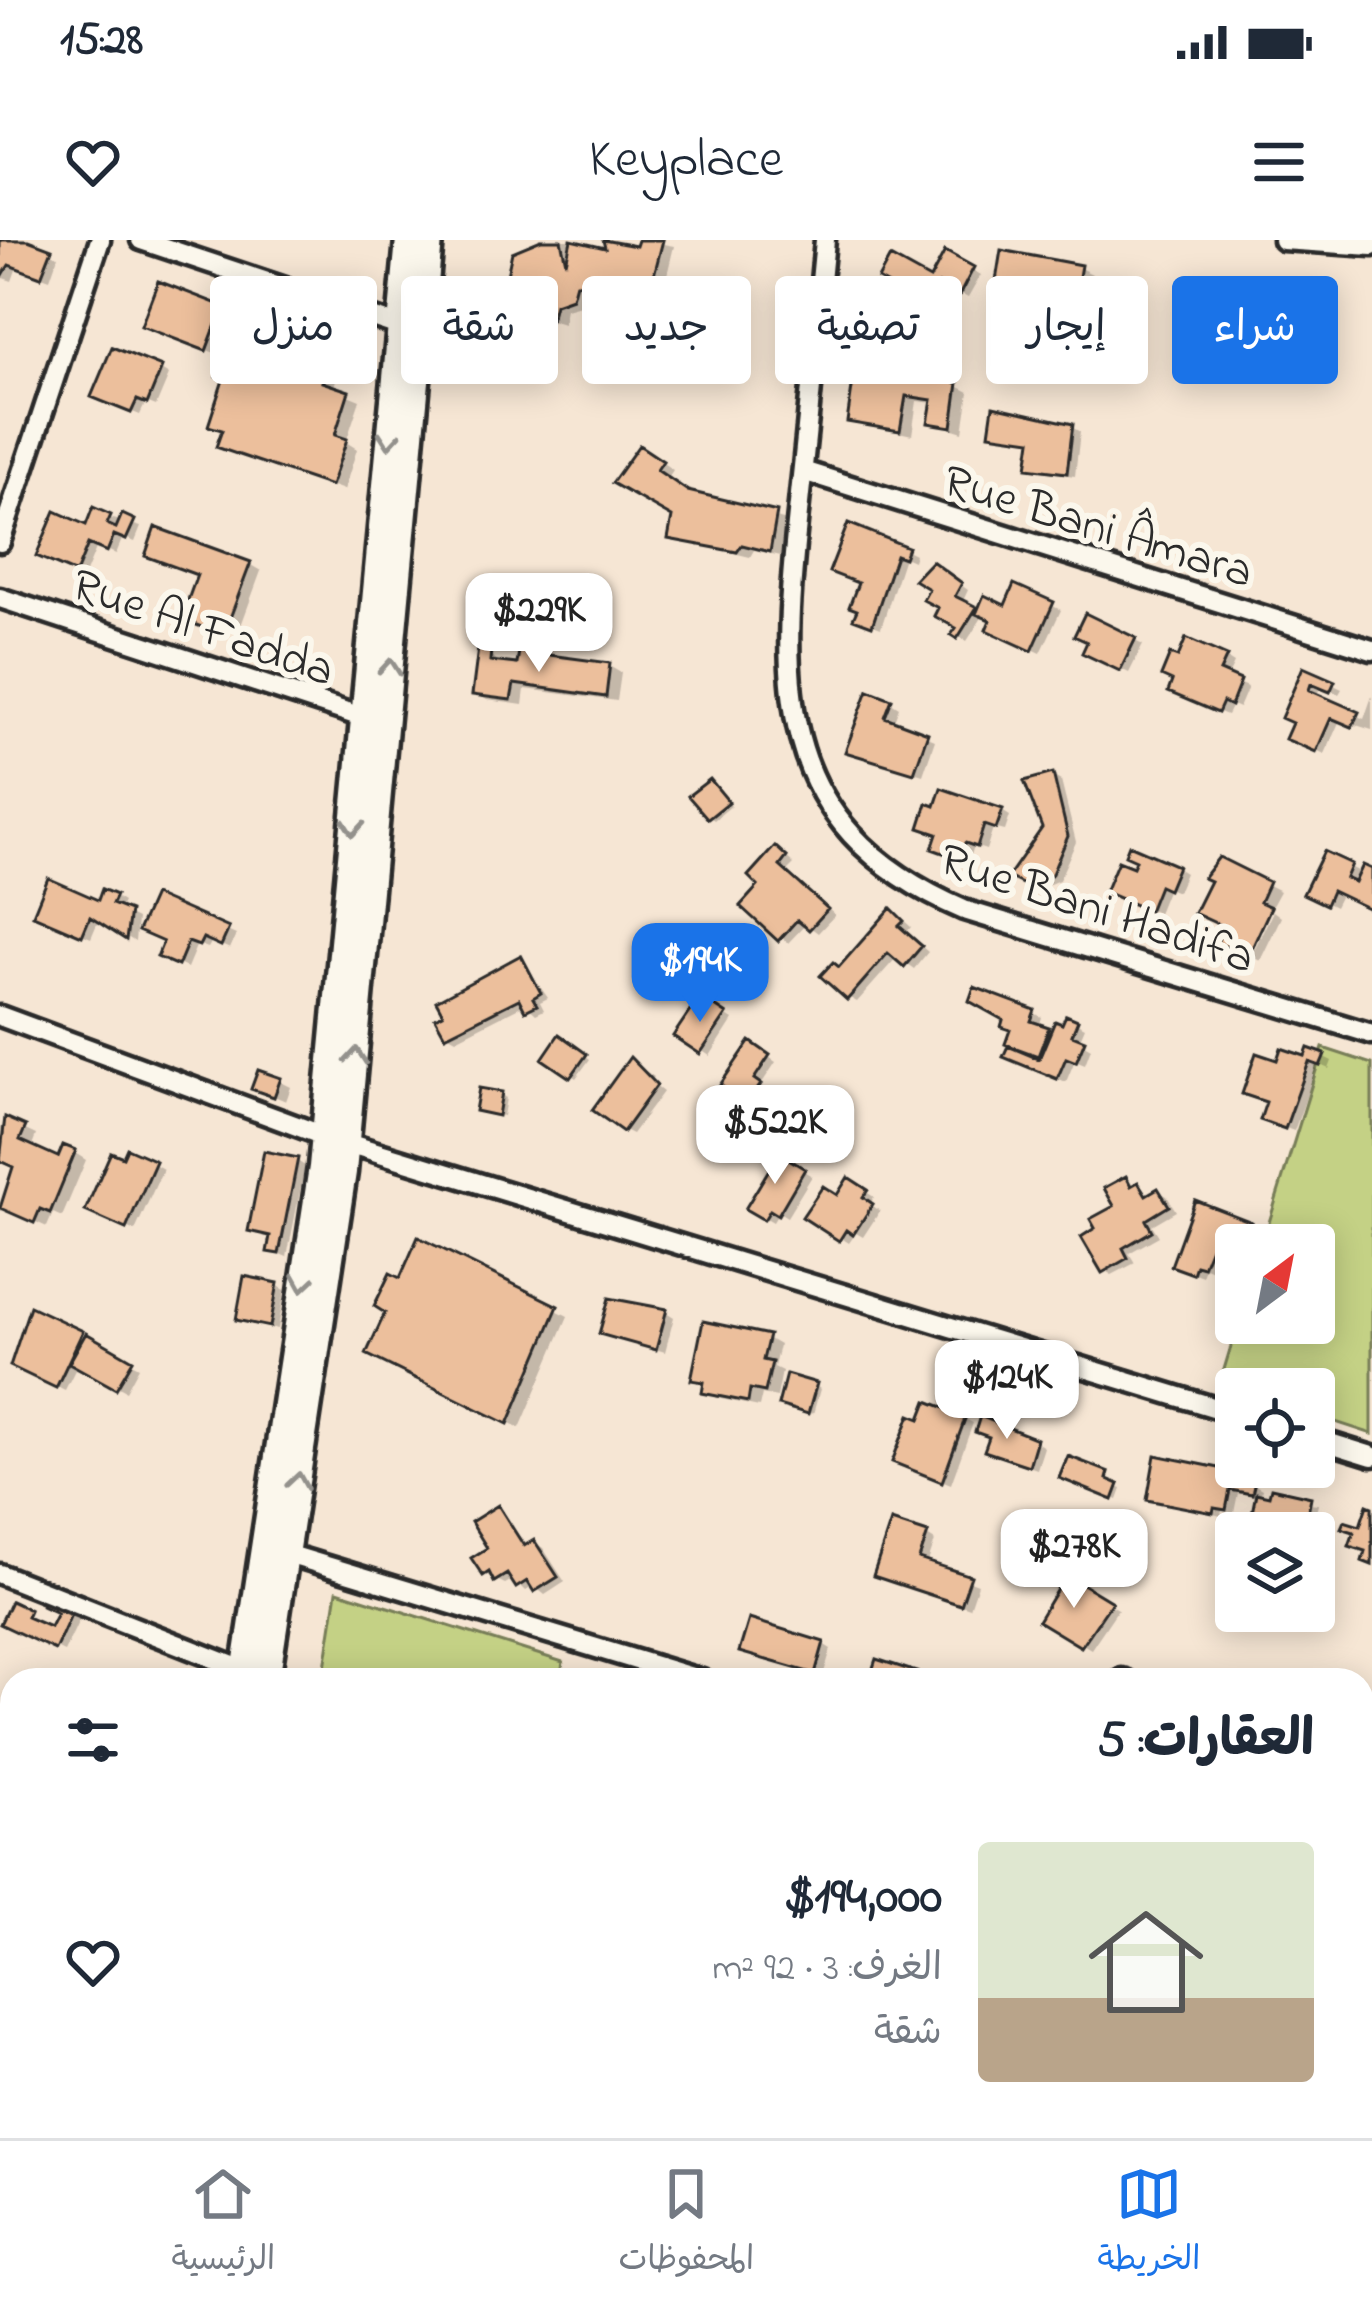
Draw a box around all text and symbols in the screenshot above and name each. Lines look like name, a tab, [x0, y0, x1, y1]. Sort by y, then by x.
text: 15:28	[60, 9, 143, 75]
text: Keyplace	[589, 123, 783, 201]
icon: heart	[60, 129, 126, 195]
icon: menu	[1246, 129, 1312, 195]
chip: منزل	[210, 276, 377, 384]
chip: شقة	[401, 276, 558, 384]
chip: جديد	[582, 276, 751, 384]
chip: تصفية	[775, 276, 962, 384]
chip: إيجار	[986, 276, 1148, 384]
chip: شراء	[1172, 276, 1338, 384]
one-way arrow	[377, 431, 402, 450]
street label: Rue Bani Âmara	[934, 448, 1261, 609]
street label: Rue Al Fadda	[61, 552, 343, 707]
pin: $229K	[455, 573, 623, 675]
text: $229K	[492, 583, 586, 640]
one-way arrow	[377, 657, 402, 676]
one-way arrow	[341, 819, 366, 838]
street label: Rue Bani Hadifa	[930, 827, 1263, 995]
pin: $194K	[616, 923, 784, 1025]
text: $194K	[659, 933, 741, 990]
one-way arrow	[342, 1046, 368, 1065]
pin: $522K	[691, 1085, 859, 1187]
text: $522K	[723, 1095, 827, 1152]
north arrow	[1215, 1224, 1335, 1344]
map controls	[1215, 1224, 1335, 1632]
one-way arrow	[291, 1273, 317, 1292]
pin: $124K	[923, 1340, 1091, 1442]
text: $124K	[962, 1350, 1052, 1407]
button: locate	[1215, 1368, 1335, 1488]
one-way arrow	[284, 1472, 310, 1491]
pin: $278K	[990, 1509, 1158, 1611]
button: layers	[1215, 1512, 1335, 1632]
text: $278K	[1028, 1519, 1120, 1576]
text: العقارات: 5	[1097, 1704, 1314, 1779]
icon: filters	[60, 1707, 126, 1773]
text: $194,000	[784, 1861, 942, 1936]
icon: home	[1074, 1890, 1218, 2034]
icon: heart	[60, 1929, 126, 1995]
text: الغرف: 3 · 92 m²	[712, 1941, 942, 1998]
text: شقة	[874, 2005, 942, 2062]
tab: الرئيسية	[172, 2161, 275, 2287]
tab: المحفوظات	[618, 2161, 754, 2287]
tab: الخريطة	[1097, 2161, 1200, 2287]

